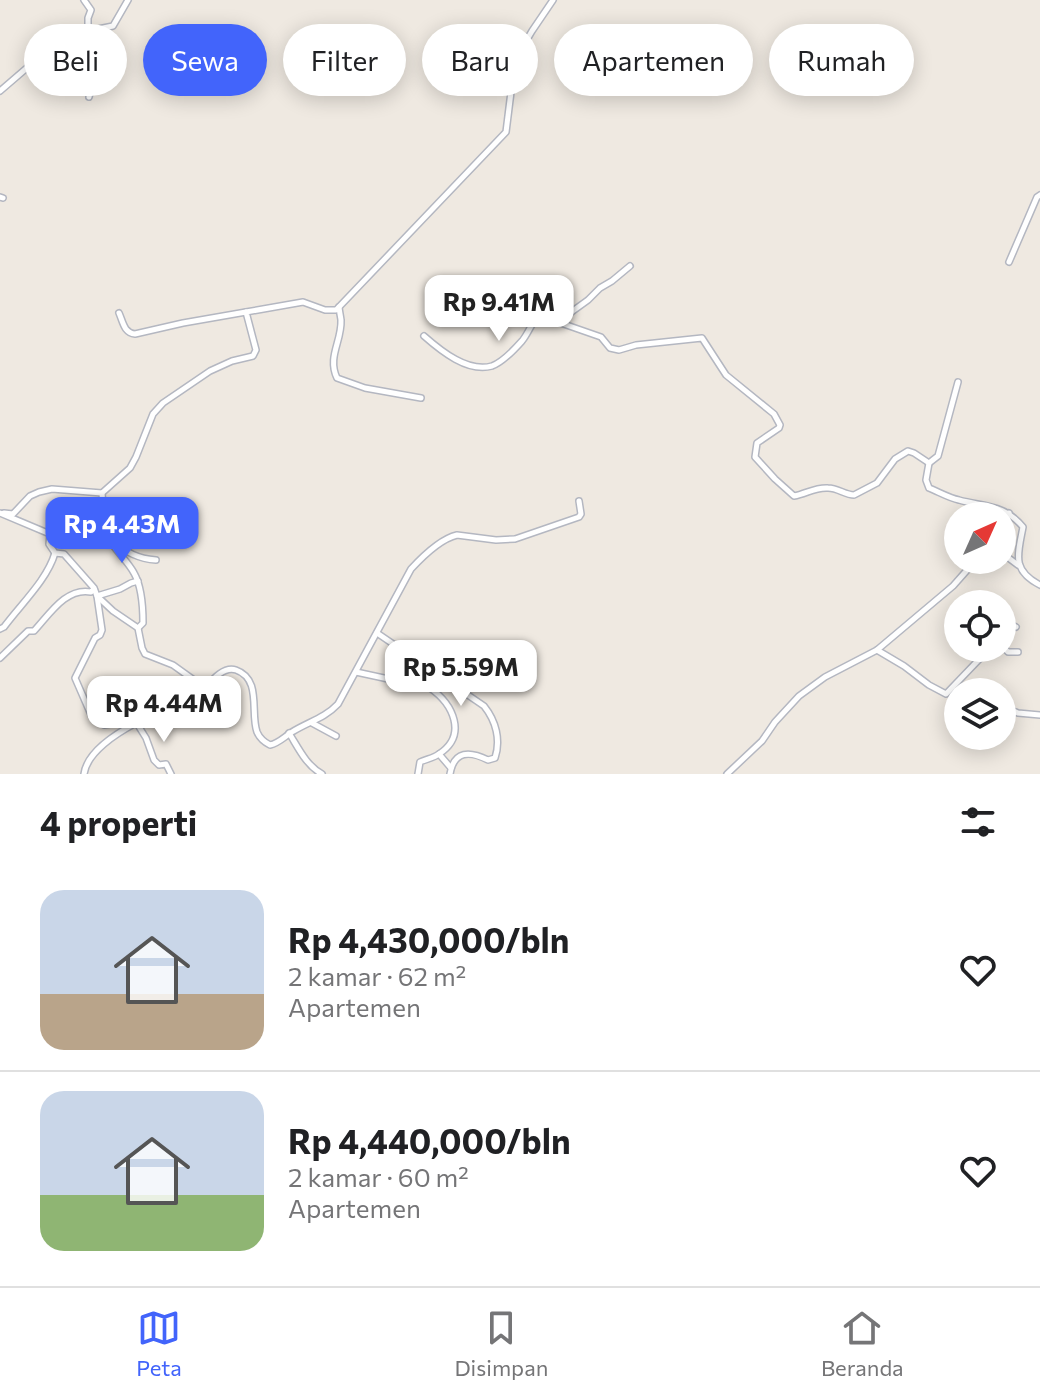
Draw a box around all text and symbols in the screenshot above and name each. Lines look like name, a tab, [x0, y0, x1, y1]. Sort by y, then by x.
chip: Beli	[24, 24, 127, 96]
chip: Sewa	[143, 24, 267, 96]
chip: Filter	[283, 24, 406, 96]
chip: Baru	[422, 24, 538, 96]
chip: Apartemen	[554, 24, 753, 96]
chip: Rumah	[769, 24, 914, 96]
pin: Rp 9.41M	[416, 275, 582, 343]
text: Rp 9.41M	[443, 285, 555, 316]
pin: Rp 4.43M	[39, 497, 205, 565]
north arrow	[944, 502, 1016, 574]
map controls	[944, 502, 1016, 750]
text: Rp 4.43M	[63, 507, 181, 538]
button: locate	[944, 590, 1016, 662]
pin: Rp 5.59M	[378, 640, 544, 708]
text: Rp 5.59M	[403, 650, 519, 681]
pin: Rp 4.44M	[81, 676, 247, 744]
button: layers	[944, 678, 1016, 750]
text: Rp 4.44M	[105, 686, 223, 717]
icon: filters	[956, 800, 1000, 844]
text: 4 properti	[40, 801, 197, 843]
text: Rp 4,430,000/bln	[288, 918, 570, 960]
icon: home	[104, 922, 200, 1018]
icon: heart	[956, 948, 1000, 992]
text: 2 kamar · 62 m²	[288, 960, 466, 991]
text: Apartemen	[288, 991, 421, 1022]
text: Rp 4,440,000/bln	[288, 1119, 571, 1161]
icon: home	[104, 1123, 200, 1219]
icon: heart	[956, 1149, 1000, 1193]
text: 2 kamar · 60 m²	[288, 1161, 469, 1192]
text: Apartemen	[288, 1192, 421, 1223]
tab: Peta	[136, 1306, 182, 1381]
tab: Disimpan	[454, 1306, 548, 1381]
tab: Beranda	[821, 1306, 904, 1381]

